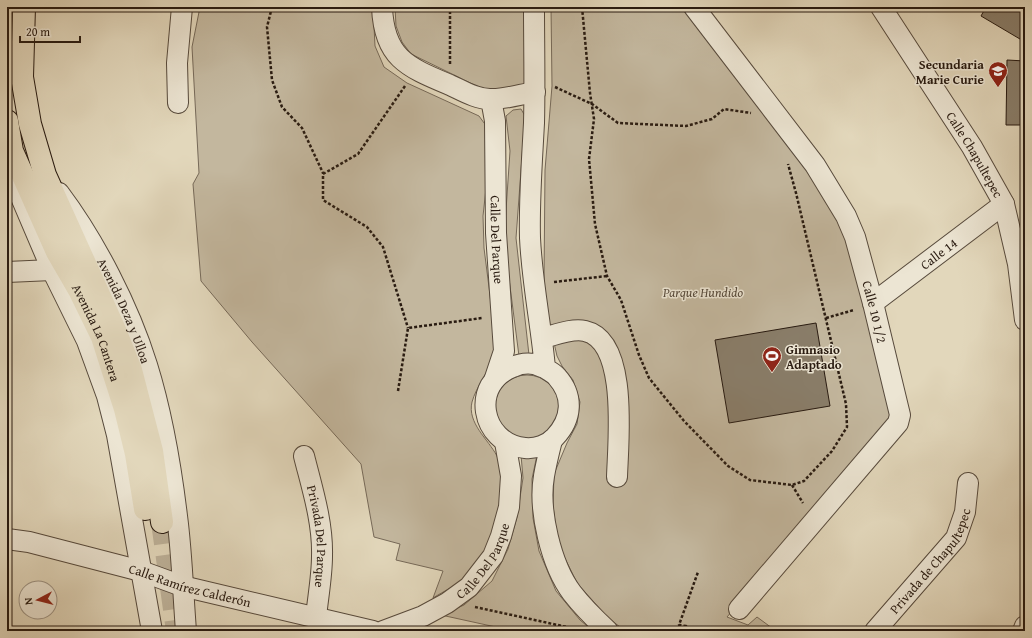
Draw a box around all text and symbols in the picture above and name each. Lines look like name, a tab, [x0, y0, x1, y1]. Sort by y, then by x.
scale bar	[20, 18, 80, 44]
text: 20 m	[26, 23, 50, 40]
place label: Secundaria Marie Curie	[916, 55, 984, 89]
school or university icon: Secundaria Marie Curie	[987, 60, 1009, 88]
street label: Calle Chapultepec	[942, 108, 1008, 201]
street label: Calle Del Parque	[486, 195, 509, 284]
street label: Calle 14	[916, 233, 961, 274]
street label: Avenida Deza y Ulloa	[93, 254, 156, 367]
street label: Calle 10 1/2	[858, 279, 892, 345]
street label: Avenida La Cantera	[68, 280, 125, 385]
park label: Parque Hundido	[662, 283, 743, 302]
place label: Gimnasio Adaptado	[786, 340, 842, 374]
sports icon: Gimnasio Adaptado	[761, 345, 783, 373]
street label: Privada Del Parque	[302, 483, 332, 589]
street label: Privada de Chapultepec	[885, 508, 975, 618]
street label: Calle Del Parque	[452, 521, 514, 603]
street label: Calle Ramírez Calderón	[127, 559, 254, 612]
north arrow	[18, 580, 58, 620]
text: N	[20, 596, 36, 606]

